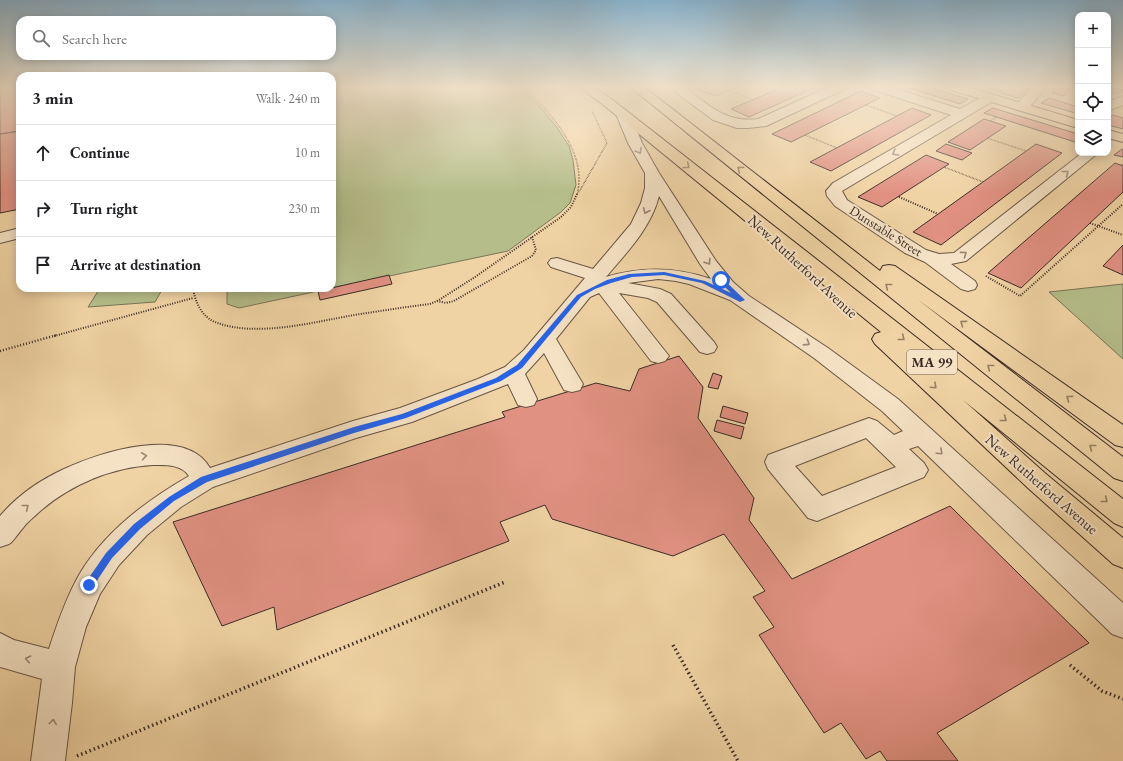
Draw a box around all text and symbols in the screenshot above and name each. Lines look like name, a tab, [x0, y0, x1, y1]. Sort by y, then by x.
map controls	[1075, 12, 1111, 156]
button: +	[1075, 12, 1111, 48]
search box	[16, 16, 336, 60]
icon: search	[30, 27, 52, 49]
text: Search here	[62, 29, 127, 48]
button: −	[1075, 48, 1111, 84]
button: locate	[1075, 84, 1111, 120]
text: 3 min	[32, 87, 73, 109]
text: Walk · 240 m	[256, 90, 320, 107]
button: layers	[1075, 120, 1111, 156]
icon: ahead	[32, 142, 54, 164]
text: Continue	[70, 143, 130, 162]
text: 10 m	[295, 144, 320, 161]
one-way arrow	[634, 147, 642, 154]
one-way arrow	[892, 148, 899, 155]
one-way arrow	[682, 162, 689, 169]
one-way arrow	[738, 166, 745, 173]
one-way arrow	[1061, 171, 1068, 178]
icon: right	[32, 198, 54, 220]
text: Turn right	[70, 199, 138, 218]
text: 230 m	[289, 200, 320, 217]
street label: Dunstable Street	[846, 202, 926, 260]
one-way arrow	[643, 206, 651, 214]
street label: New Rutherford Avenue	[744, 210, 862, 322]
one-way arrow	[960, 251, 967, 259]
icon: arrive	[32, 254, 54, 276]
text: Arrive at destination	[70, 255, 201, 274]
one-way arrow	[703, 257, 710, 264]
route start	[712, 271, 730, 289]
one-way arrow	[885, 284, 892, 291]
one-way arrow	[961, 321, 968, 328]
one-way arrow	[897, 333, 904, 340]
one-way arrow	[803, 339, 810, 346]
road number: MA 99	[907, 350, 957, 374]
one-way arrow	[987, 365, 994, 372]
one-way arrow	[929, 382, 937, 389]
one-way arrow	[1066, 395, 1073, 403]
one-way arrow	[999, 414, 1006, 421]
street label: New Rutherford Avenue	[982, 430, 1102, 538]
one-way arrow	[1090, 445, 1097, 452]
one-way arrow	[935, 447, 943, 455]
one-way arrow	[141, 452, 147, 461]
one-way arrow	[1100, 495, 1107, 502]
one-way arrow	[22, 505, 29, 512]
route end	[80, 576, 98, 594]
one-way arrow	[25, 656, 32, 664]
one-way arrow	[49, 719, 58, 725]

